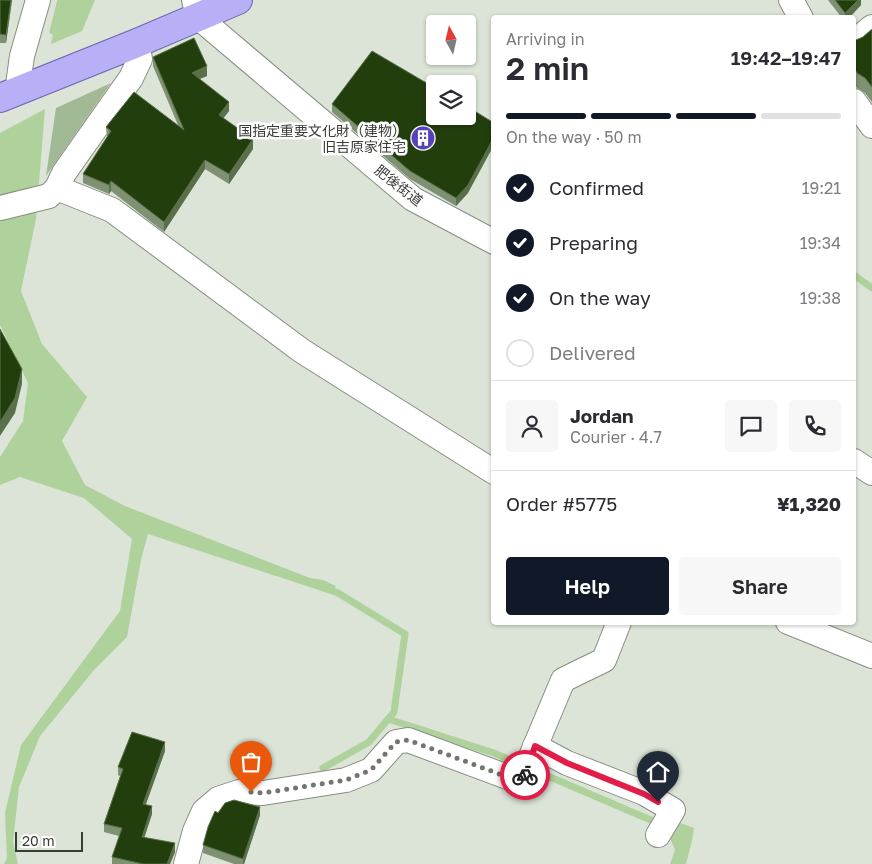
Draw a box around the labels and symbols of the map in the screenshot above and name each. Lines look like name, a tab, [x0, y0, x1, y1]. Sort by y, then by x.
north arrow	[426, 15, 476, 65]
place label: 国指定重要文化財（建物） 旧吉原家住宅	[238, 122, 406, 155]
building icon: 国指定重要文化財（建物） 旧吉原家住宅	[410, 125, 436, 151]
street label: 肥後街道	[372, 161, 426, 209]
pin	[230, 741, 272, 792]
courier	[500, 750, 550, 800]
pin	[637, 751, 679, 802]
scale bar	[15, 829, 82, 852]

